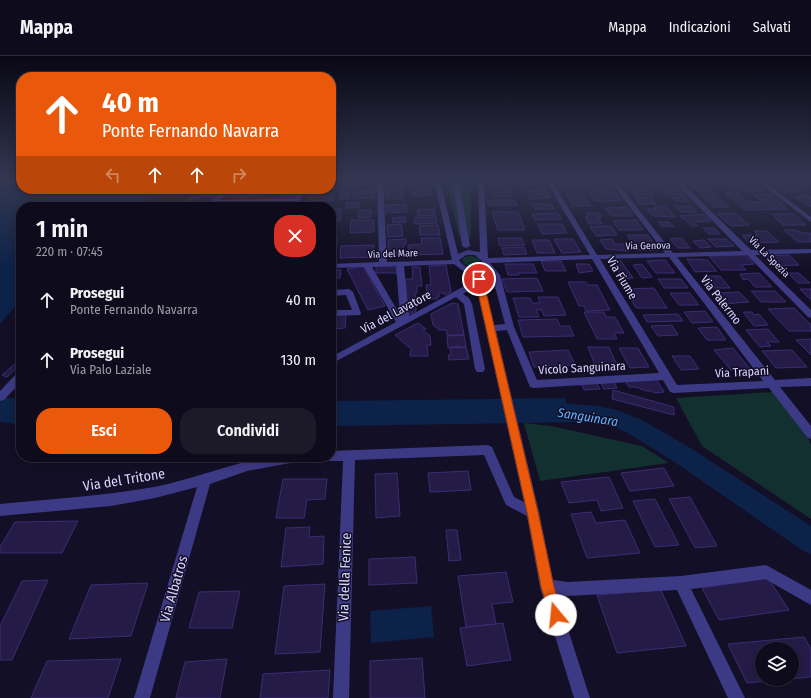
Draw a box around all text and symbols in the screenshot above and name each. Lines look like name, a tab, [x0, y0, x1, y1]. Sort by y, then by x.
text: Mappa	[20, 16, 73, 39]
text: Mappa	[608, 19, 647, 36]
text: Indicazioni	[669, 19, 731, 36]
text: Salvati	[753, 19, 791, 36]
text: 40 m	[102, 86, 159, 119]
icon: ahead	[36, 88, 88, 140]
text: Ponte Fernando Navarra	[102, 120, 279, 142]
icon: left	[102, 164, 124, 186]
icon: ahead	[144, 164, 166, 186]
icon: ahead	[186, 164, 208, 186]
icon: right	[228, 164, 250, 186]
text: 1 min	[36, 215, 88, 243]
button: close	[274, 215, 316, 257]
street label: Via La Spezia	[746, 234, 792, 280]
street label: Via Genova	[625, 240, 671, 252]
text: 220 m · 07:45	[36, 244, 103, 259]
street label: Via del Mare	[368, 247, 418, 261]
street label: Via Fiume	[604, 254, 640, 302]
pin	[462, 262, 496, 296]
icon: arrive	[468, 268, 490, 290]
street label: Via Palermo	[698, 273, 744, 327]
text: Prosegui	[70, 284, 124, 302]
street label: Via del Lavatore	[358, 287, 434, 336]
icon: ahead	[36, 289, 58, 311]
text: 40 m	[286, 291, 316, 309]
text: Ponte Fernando Navarra	[70, 302, 198, 317]
text: Prosegui	[70, 344, 124, 362]
icon: ahead	[36, 349, 58, 371]
text: 130 m	[281, 351, 316, 369]
street label: Vicolo Sanguinara	[538, 359, 626, 377]
text: Via Palo Laziale	[70, 362, 151, 377]
street label: Via Trapani	[715, 364, 769, 380]
water label: Sanguinara	[556, 405, 620, 429]
button: Esci	[36, 408, 172, 454]
button: Condividi	[180, 408, 316, 454]
street label: Via del Tritone	[82, 465, 166, 495]
street label: Via della Fenice	[335, 532, 355, 622]
street label: Via Albatros	[156, 554, 192, 624]
position arrow	[535, 594, 577, 636]
map controls	[755, 642, 799, 686]
button: layers	[755, 642, 799, 686]

